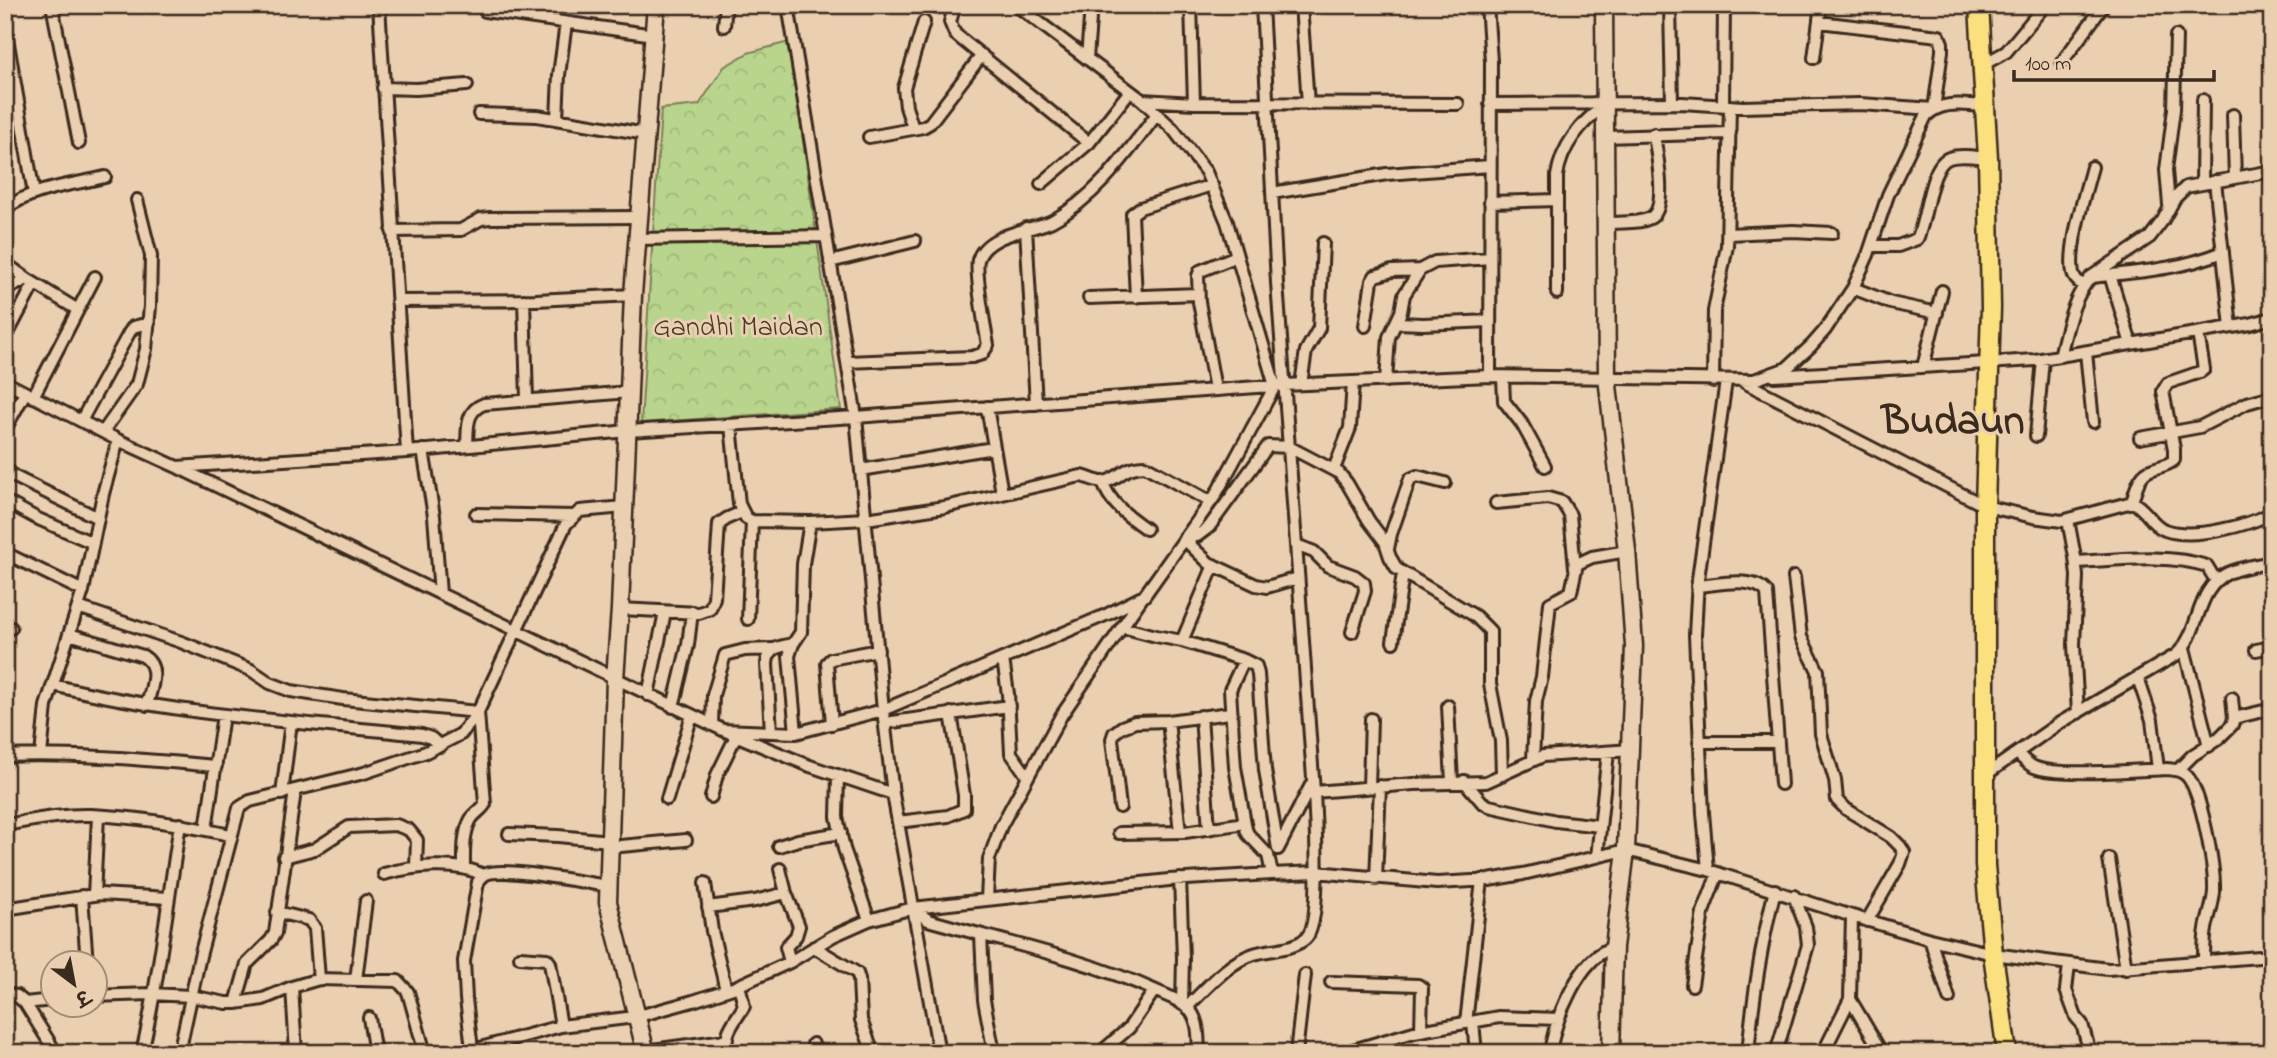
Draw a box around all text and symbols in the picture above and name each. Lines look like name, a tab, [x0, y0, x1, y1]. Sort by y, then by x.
scale bar	[2014, 38, 2214, 82]
text: 100 m	[2025, 50, 2071, 80]
park label: Gandhi Maidan	[653, 308, 823, 349]
district label: Budaun	[1879, 392, 2025, 453]
north arrow	[38, 950, 108, 1020]
text: उ	[67, 980, 96, 1012]

